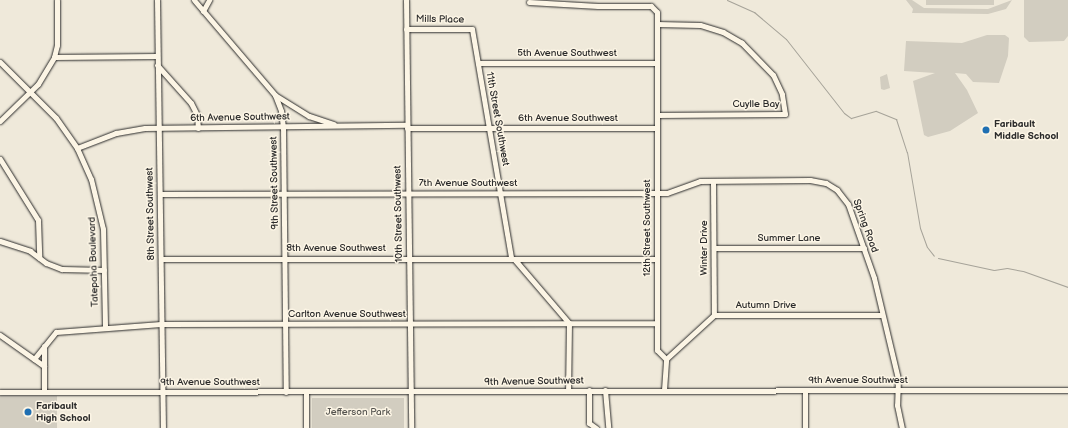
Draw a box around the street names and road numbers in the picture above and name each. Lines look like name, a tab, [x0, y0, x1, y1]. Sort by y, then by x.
street label: Mills Place	[416, 14, 464, 26]
street label: 5th Avenue Southwest	[517, 48, 617, 60]
street label: 11th Street Southwest	[483, 71, 511, 167]
street label: Cuylle Bay	[732, 99, 780, 111]
street label: 6th Avenue Southwest	[190, 111, 290, 125]
street label: 6th Avenue Southwest	[518, 113, 618, 125]
street label: 9th Street Southwest	[268, 136, 282, 230]
street label: 10th Street Southwest	[392, 165, 406, 263]
street label: 8th Street Southwest	[144, 167, 158, 261]
street label: 7th Avenue Southwest	[419, 178, 517, 190]
street label: 12th Street Southwest	[642, 179, 654, 277]
street label: Spring Road	[850, 198, 880, 254]
street label: Tatepaha Boulevard	[86, 217, 102, 307]
street label: Winter Drive	[699, 220, 711, 276]
street label: Summer Lane	[757, 233, 821, 245]
street label: 8th Avenue Southwest	[286, 243, 386, 255]
street label: Autumn Drive	[736, 300, 796, 312]
street label: Carlton Avenue Southwest	[288, 309, 406, 321]
street label: 9th Avenue Southwest	[484, 375, 584, 389]
street label: 9th Avenue Southwest	[808, 375, 908, 387]
street label: 9th Avenue Southwest	[160, 377, 260, 389]

